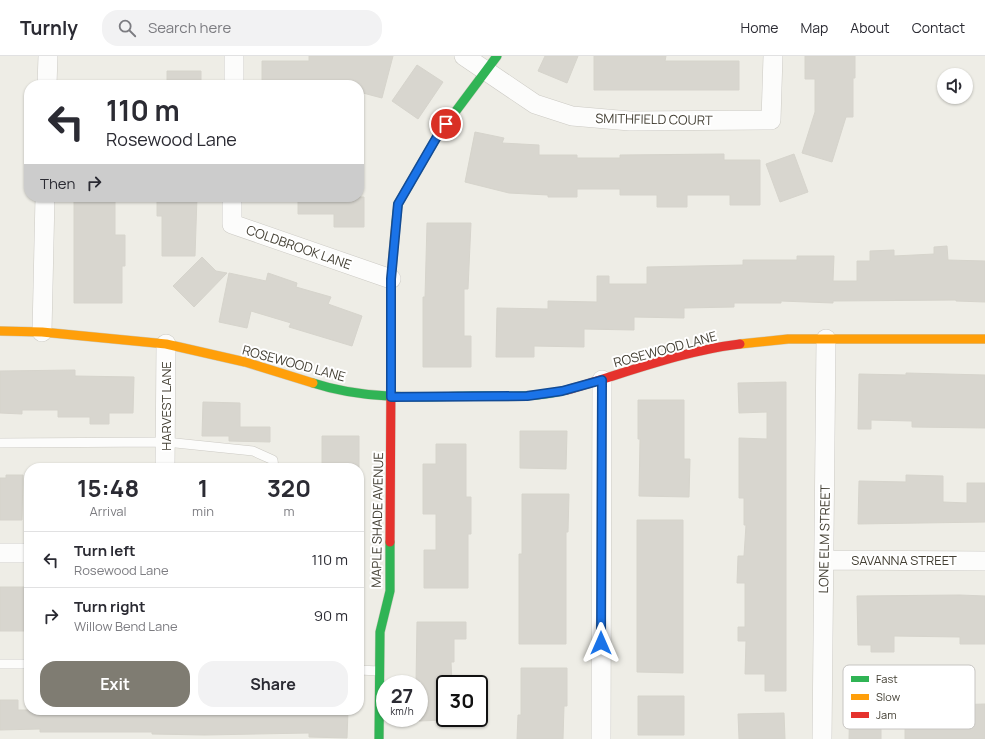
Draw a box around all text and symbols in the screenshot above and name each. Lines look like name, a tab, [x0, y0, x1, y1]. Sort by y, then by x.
search box	[102, 10, 382, 46]
text: Turnly	[20, 15, 78, 41]
icon: search	[116, 17, 138, 39]
text: Search here	[148, 17, 231, 38]
text: Home	[741, 18, 778, 37]
text: Map	[800, 18, 828, 37]
text: About	[850, 18, 890, 37]
text: Contact	[912, 18, 965, 37]
map controls	[937, 68, 973, 104]
button: sound	[937, 68, 973, 104]
text: 110 m	[106, 91, 180, 129]
icon: left	[40, 96, 92, 148]
pin	[429, 107, 463, 141]
street label: SMITHFIELD COURT	[595, 109, 713, 129]
icon: arrive	[435, 113, 457, 135]
text: Rosewood Lane	[106, 127, 237, 151]
icon: right	[83, 172, 105, 194]
text: Then	[40, 173, 75, 194]
street label: COLDBROOK LANE	[244, 221, 354, 273]
street label: ROSEWOOD LANE	[611, 327, 719, 371]
street label: ROSEWOOD LANE	[240, 341, 348, 385]
street label: HARVEST LANE	[157, 361, 175, 451]
street label: MAPLE SHADE AVENUE	[367, 452, 387, 588]
text: 15:48	[77, 471, 139, 504]
text: 1	[198, 471, 208, 504]
text: 320	[267, 471, 311, 504]
street label: LONE ELM STREET	[814, 484, 834, 594]
text: Arrival	[89, 502, 127, 520]
text: min	[192, 502, 214, 520]
text: m	[283, 502, 294, 520]
text: Turn left	[74, 540, 136, 561]
icon: left	[40, 549, 62, 571]
text: 110 m	[311, 549, 348, 570]
street label: SAVANNA STREET	[851, 551, 957, 569]
text: Rosewood Lane	[74, 561, 169, 579]
text: Turn right	[74, 596, 145, 617]
icon: right	[40, 605, 62, 627]
text: 90 m	[314, 605, 348, 626]
text: Willow Bend Lane	[74, 617, 178, 635]
position arrow	[580, 622, 622, 664]
button: Exit	[40, 661, 190, 707]
button: Share	[198, 661, 348, 707]
legend	[843, 665, 975, 729]
text: Fast	[876, 671, 898, 686]
speed limit sign: 30	[436, 675, 488, 727]
text: 27	[391, 682, 413, 709]
text: Slow	[876, 689, 901, 704]
text: km/h	[390, 704, 414, 718]
text: Jam	[876, 707, 897, 722]

